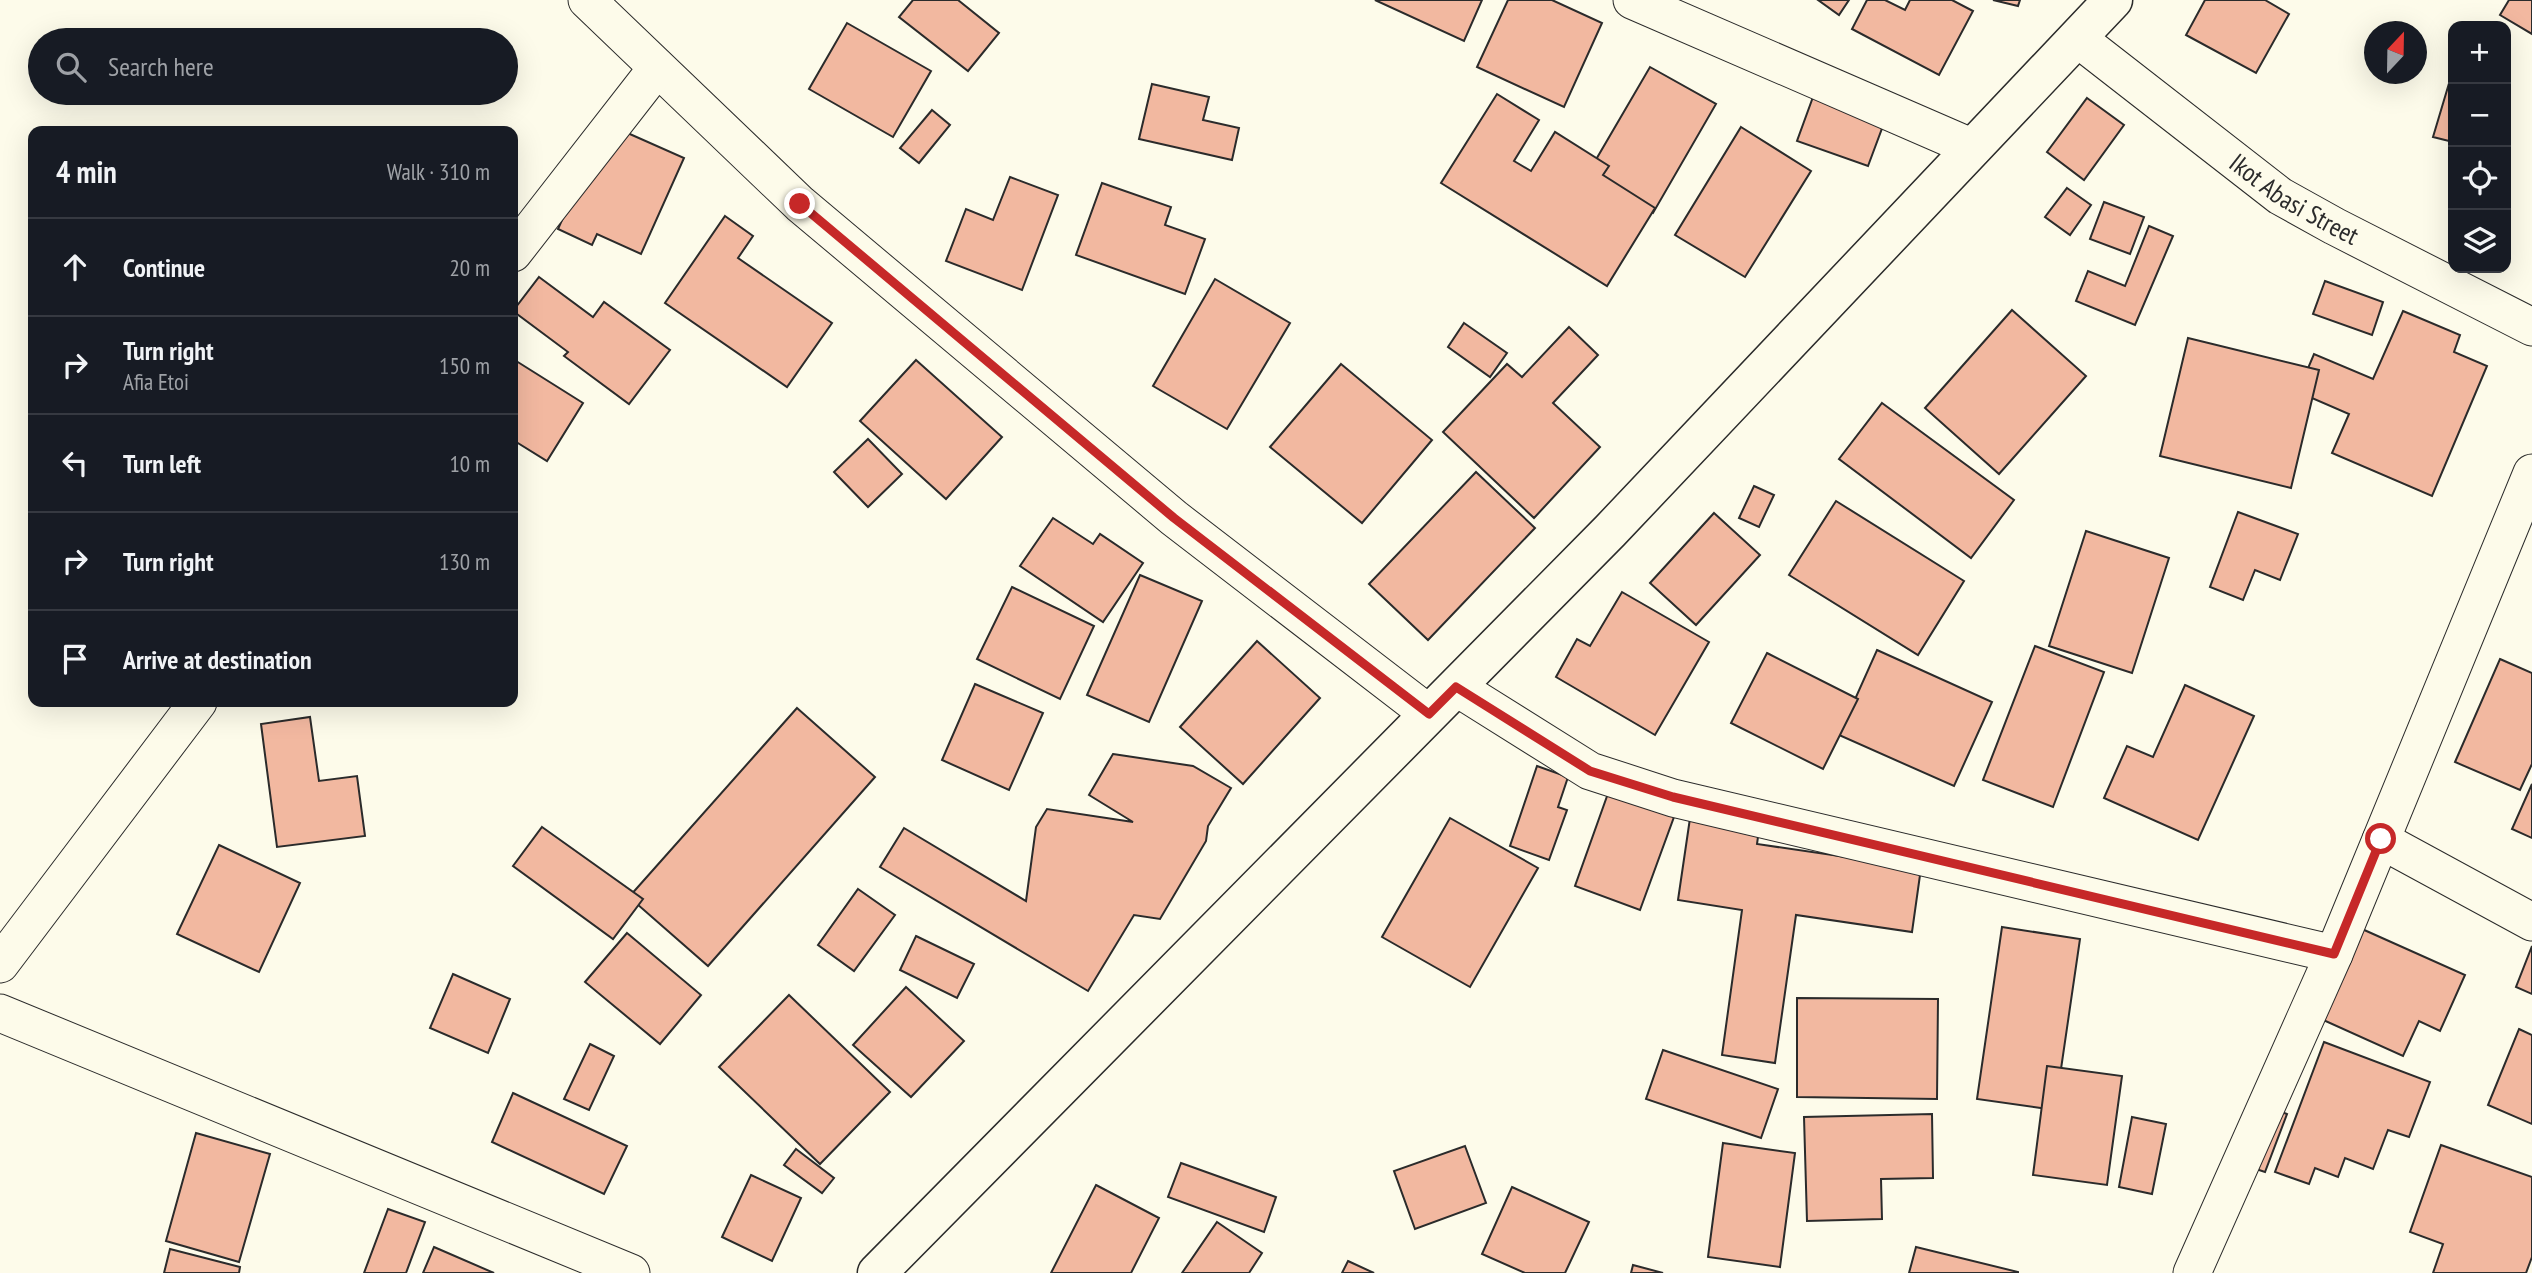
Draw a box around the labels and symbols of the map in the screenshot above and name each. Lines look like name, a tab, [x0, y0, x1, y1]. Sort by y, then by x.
north arrow	[2364, 21, 2427, 84]
street label: Ikot Abasi Street	[2223, 146, 2364, 252]
route end	[784, 188, 815, 219]
route start	[2365, 823, 2396, 854]

